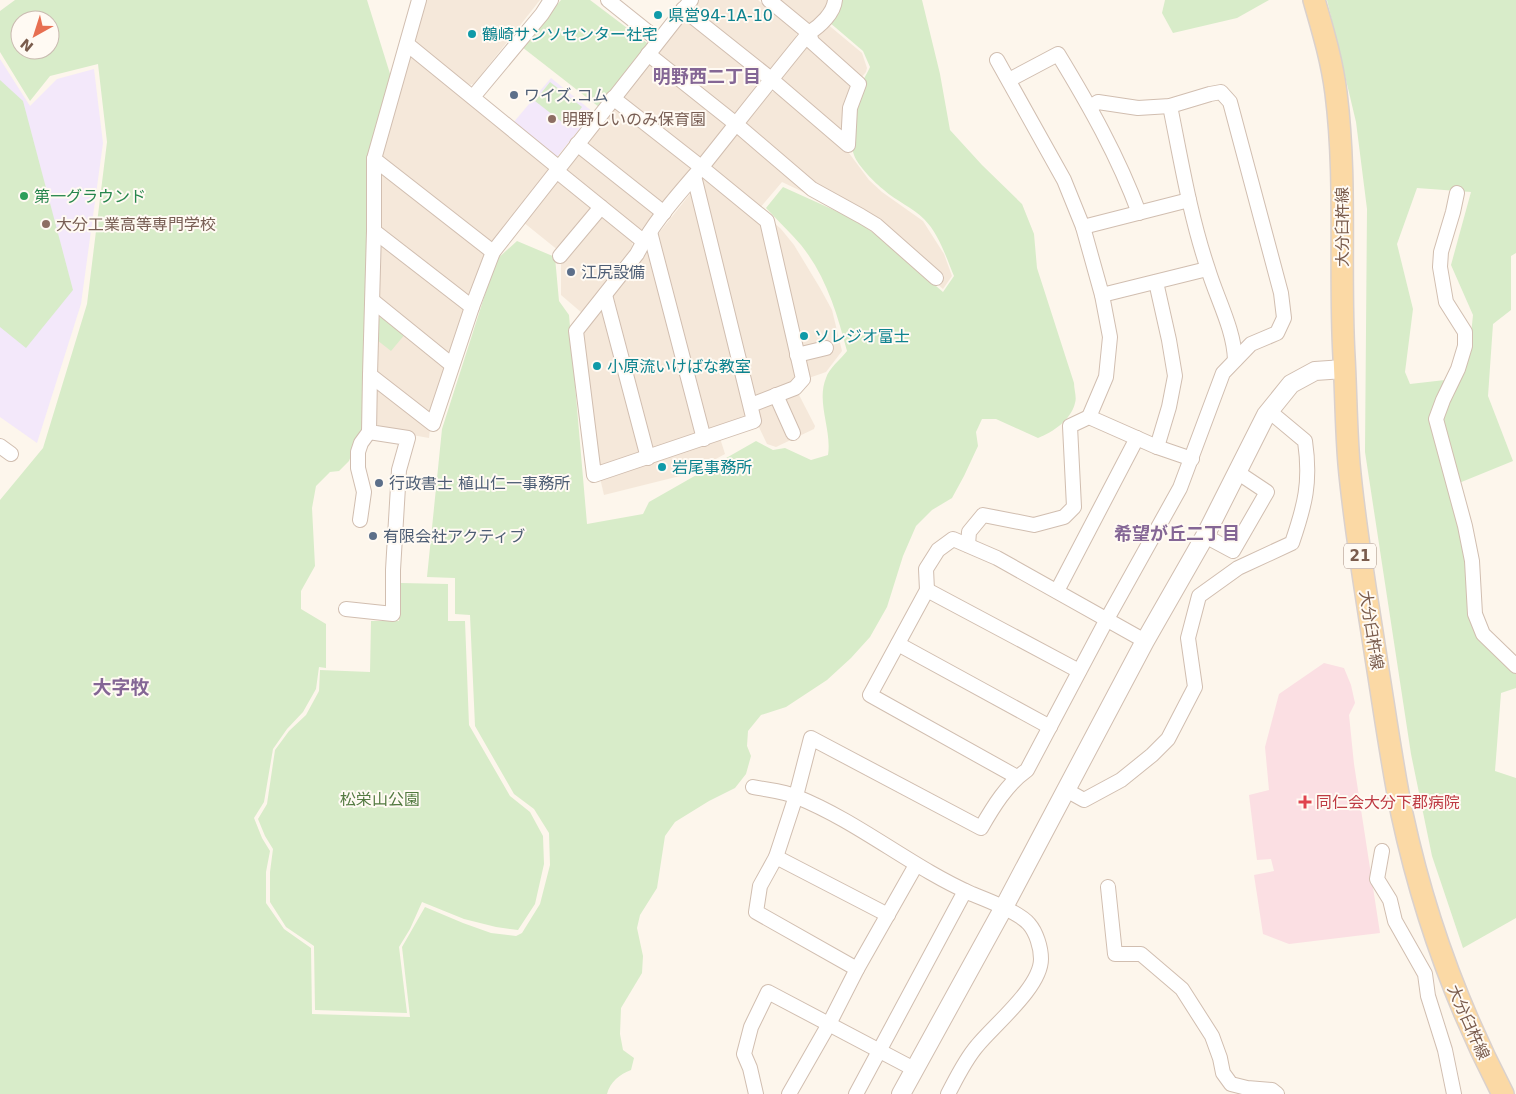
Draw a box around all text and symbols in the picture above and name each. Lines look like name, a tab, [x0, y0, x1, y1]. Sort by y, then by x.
place label: 県営94-1A-10	[668, 6, 773, 25]
marker: 県営94-1A-10	[652, 9, 664, 21]
north arrow	[10, 10, 60, 60]
place label: 鶴崎サンソセンター社宅	[482, 25, 658, 44]
marker: 鶴崎サンソセンター社宅	[466, 28, 478, 40]
text: N	[17, 35, 36, 55]
district label: 明野西二丁目	[653, 66, 761, 87]
place label: ワイズ.コム	[524, 86, 609, 105]
marker: ワイズ.コム	[508, 89, 520, 101]
place label: 明野しいのみ保育園	[562, 110, 706, 129]
marker: 明野しいのみ保育園	[546, 113, 558, 125]
place label: 第一グラウンド	[34, 187, 146, 206]
street label: 大分臼杵線	[1333, 187, 1352, 267]
marker: 第一グラウンド	[18, 190, 30, 202]
place label: 大分工業高等専門学校	[56, 215, 216, 234]
marker: 大分工業高等専門学校	[40, 218, 52, 230]
place label: 江尻設備	[581, 263, 645, 282]
marker: 江尻設備	[565, 266, 577, 278]
place label: ソレジオ富士	[814, 327, 910, 346]
marker: ソレジオ富士	[798, 330, 810, 342]
place label: 小原流いけばな教室	[607, 357, 751, 376]
marker: 小原流いけばな教室	[591, 360, 603, 372]
place label: 岩尾事務所	[672, 458, 752, 477]
marker: 岩尾事務所	[656, 461, 668, 473]
place label: 行政書士 植山仁一事務所	[389, 474, 570, 493]
marker: 行政書士 植山仁一事務所	[373, 477, 385, 489]
district label: 希望が丘二丁目	[1114, 523, 1240, 544]
place label: 有限会社アクティブ	[383, 527, 525, 546]
marker: 有限会社アクティブ	[367, 530, 379, 542]
road number: 21	[1344, 544, 1376, 568]
street label: 大分臼杵線	[1356, 589, 1387, 671]
district label: 大字牧	[92, 676, 150, 698]
park label: 松栄山公園	[340, 790, 420, 809]
place label: 同仁会大分下郡病院	[1316, 793, 1460, 812]
marker: 同仁会大分下郡病院	[1298, 795, 1312, 809]
street label: 大分臼杵線	[1444, 982, 1493, 1063]

